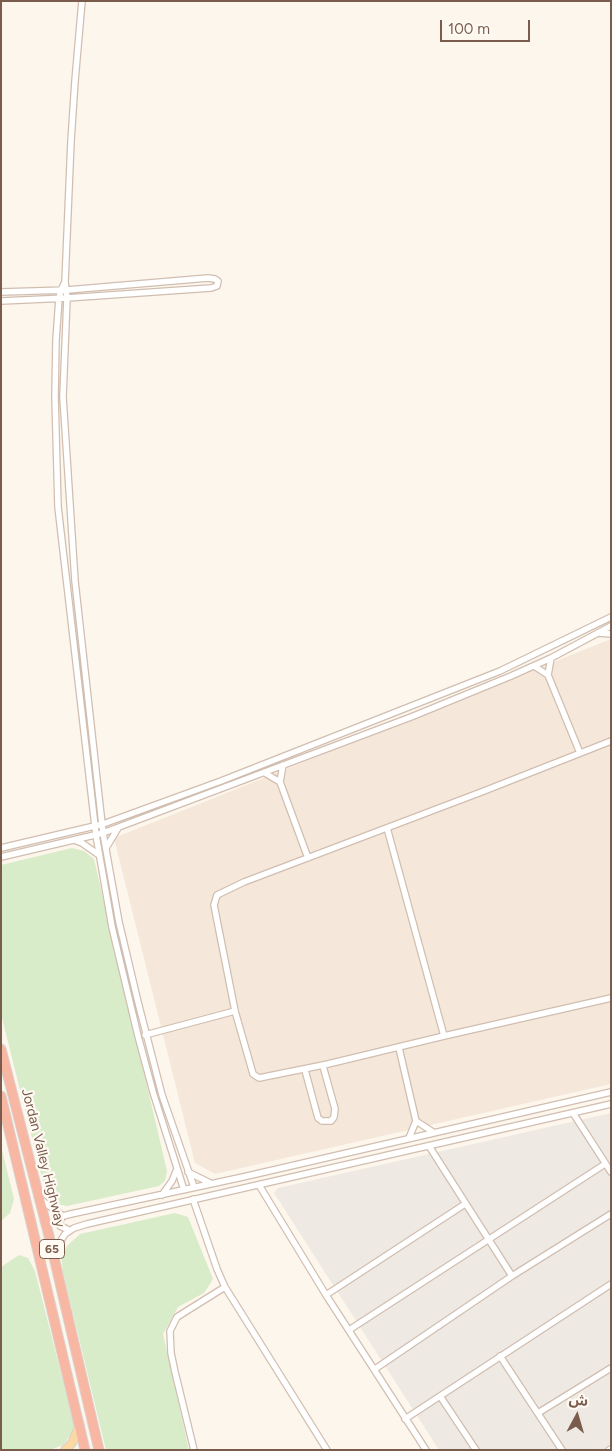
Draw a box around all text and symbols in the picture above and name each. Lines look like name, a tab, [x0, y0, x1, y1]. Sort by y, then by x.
scale bar	[442, 10, 532, 42]
text: 100 m	[448, 20, 490, 38]
street label: Jordan Valley Highway	[18, 1087, 68, 1229]
road number: 65	[40, 1240, 64, 1258]
north arrow	[552, 1391, 602, 1441]
text: ش	[568, 1391, 589, 1410]

